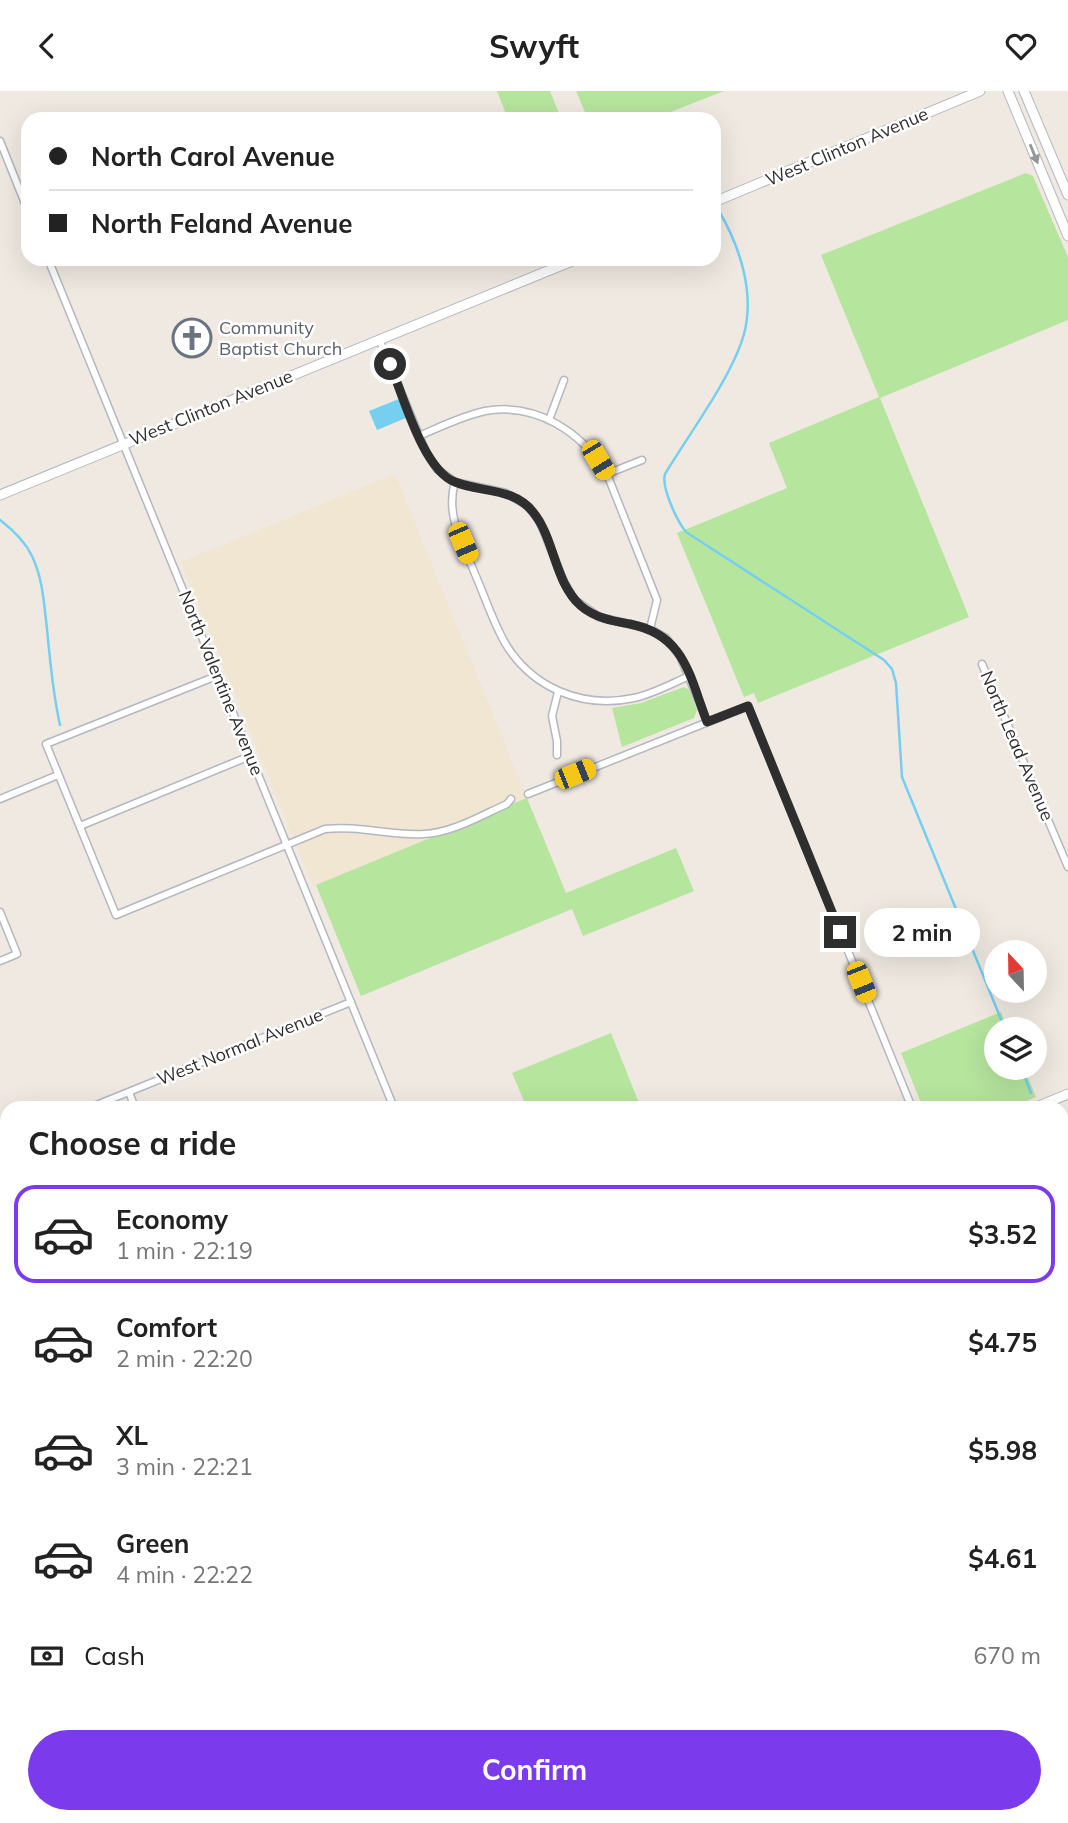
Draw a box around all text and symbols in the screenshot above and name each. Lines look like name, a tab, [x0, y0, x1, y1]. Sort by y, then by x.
text: Swyft	[489, 26, 579, 66]
icon: back	[28, 27, 66, 65]
icon: heart	[1002, 27, 1040, 65]
street label: West Clinton Avenue	[762, 102, 932, 191]
text: North Carol Avenue	[91, 140, 335, 173]
one-way arrow	[1028, 144, 1040, 164]
text: North Feland Avenue	[91, 207, 352, 240]
place label: Community Baptist Church	[219, 316, 342, 360]
church icon: Community Baptist Church	[171, 317, 213, 359]
route start	[374, 348, 406, 380]
street label: West Clinton Avenue	[126, 364, 296, 451]
car	[579, 437, 618, 483]
car	[446, 520, 481, 566]
street label: North Valentine Avenue	[174, 587, 269, 779]
street label: North Lead Avenue	[975, 667, 1059, 824]
car	[552, 756, 599, 792]
callout: 2 min	[864, 907, 980, 957]
route end	[824, 916, 856, 948]
text: 2 min	[892, 918, 952, 947]
north arrow	[984, 940, 1046, 1003]
map controls	[984, 940, 1047, 1080]
car	[844, 959, 879, 1005]
street label: West Normal Avenue	[153, 1003, 326, 1090]
button: layers	[984, 1017, 1047, 1080]
text: Choose a ride	[28, 1123, 236, 1163]
icon: car	[32, 1203, 95, 1266]
text: Economy	[116, 1203, 228, 1236]
text: $3.52	[968, 1218, 1037, 1251]
text: 1 min · 22:19	[116, 1236, 253, 1265]
icon: car	[32, 1311, 95, 1374]
text: Comfort	[116, 1311, 217, 1344]
text: $4.75	[968, 1326, 1037, 1359]
text: 2 min · 22:20	[116, 1344, 253, 1373]
icon: car	[32, 1419, 95, 1482]
text: XL	[116, 1419, 148, 1452]
text: $5.98	[968, 1434, 1037, 1467]
text: 3 min · 22:21	[116, 1452, 253, 1481]
icon: car	[32, 1527, 95, 1590]
text: Green	[116, 1527, 189, 1560]
text: $4.61	[968, 1542, 1037, 1575]
text: 4 min · 22:22	[116, 1560, 253, 1589]
icon: cash	[28, 1637, 66, 1675]
text: Cash	[84, 1639, 145, 1672]
text: 670 m	[973, 1641, 1041, 1670]
button: Confirm	[28, 1730, 1041, 1810]

